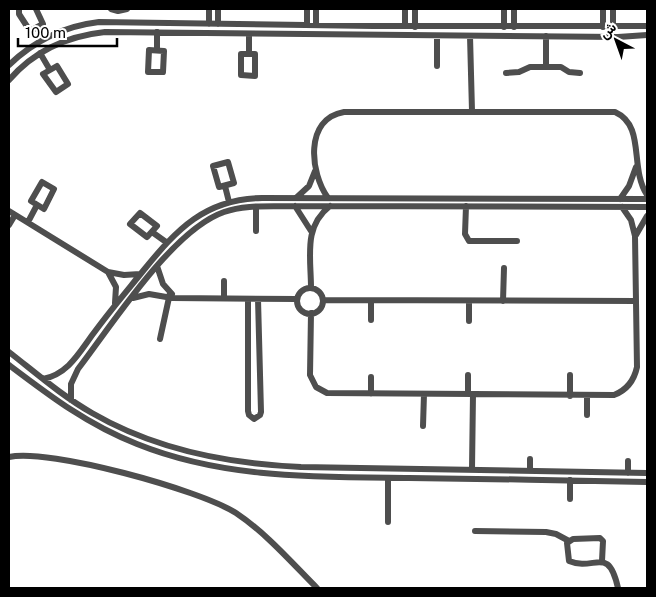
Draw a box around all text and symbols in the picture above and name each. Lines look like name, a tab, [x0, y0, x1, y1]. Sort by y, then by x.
scale bar	[18, 15, 116, 47]
north arrow	[591, 15, 641, 65]
text: ش	[596, 19, 620, 43]
text: 100 m	[25, 24, 66, 41]

